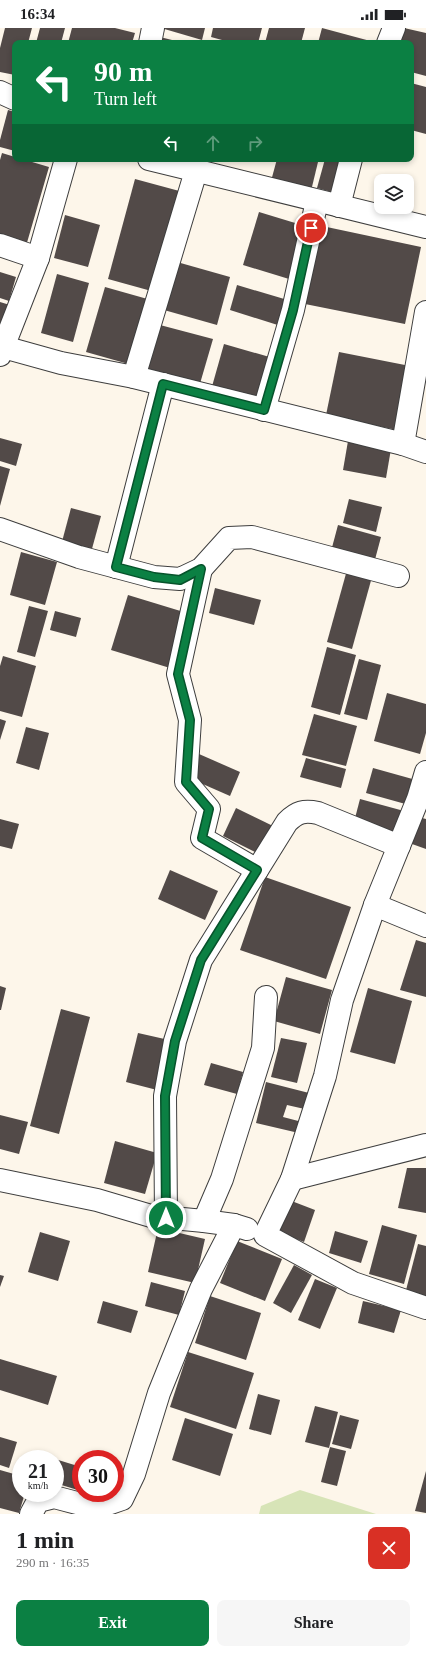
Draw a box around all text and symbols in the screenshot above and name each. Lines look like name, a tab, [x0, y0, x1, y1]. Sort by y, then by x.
text: 16:34	[20, 6, 55, 22]
icon: left	[28, 56, 80, 108]
text: 90 m	[94, 56, 152, 87]
text: Turn left	[94, 89, 157, 109]
icon: left	[160, 132, 182, 154]
icon: ahead	[202, 132, 224, 154]
icon: right	[244, 132, 266, 154]
map controls	[374, 174, 414, 214]
button: layers	[374, 174, 414, 214]
pin	[294, 211, 328, 245]
icon: arrive	[300, 217, 322, 239]
position arrow	[145, 1197, 187, 1239]
speed limit sign: 30	[72, 1450, 124, 1502]
text: 21	[28, 1460, 48, 1482]
text: km/h	[28, 1480, 48, 1491]
text: 1 min	[16, 1527, 74, 1553]
button: close	[368, 1527, 410, 1569]
text: 290 m · 16:35	[16, 1555, 89, 1570]
button: Exit	[16, 1600, 209, 1646]
button: Share	[217, 1600, 410, 1646]

